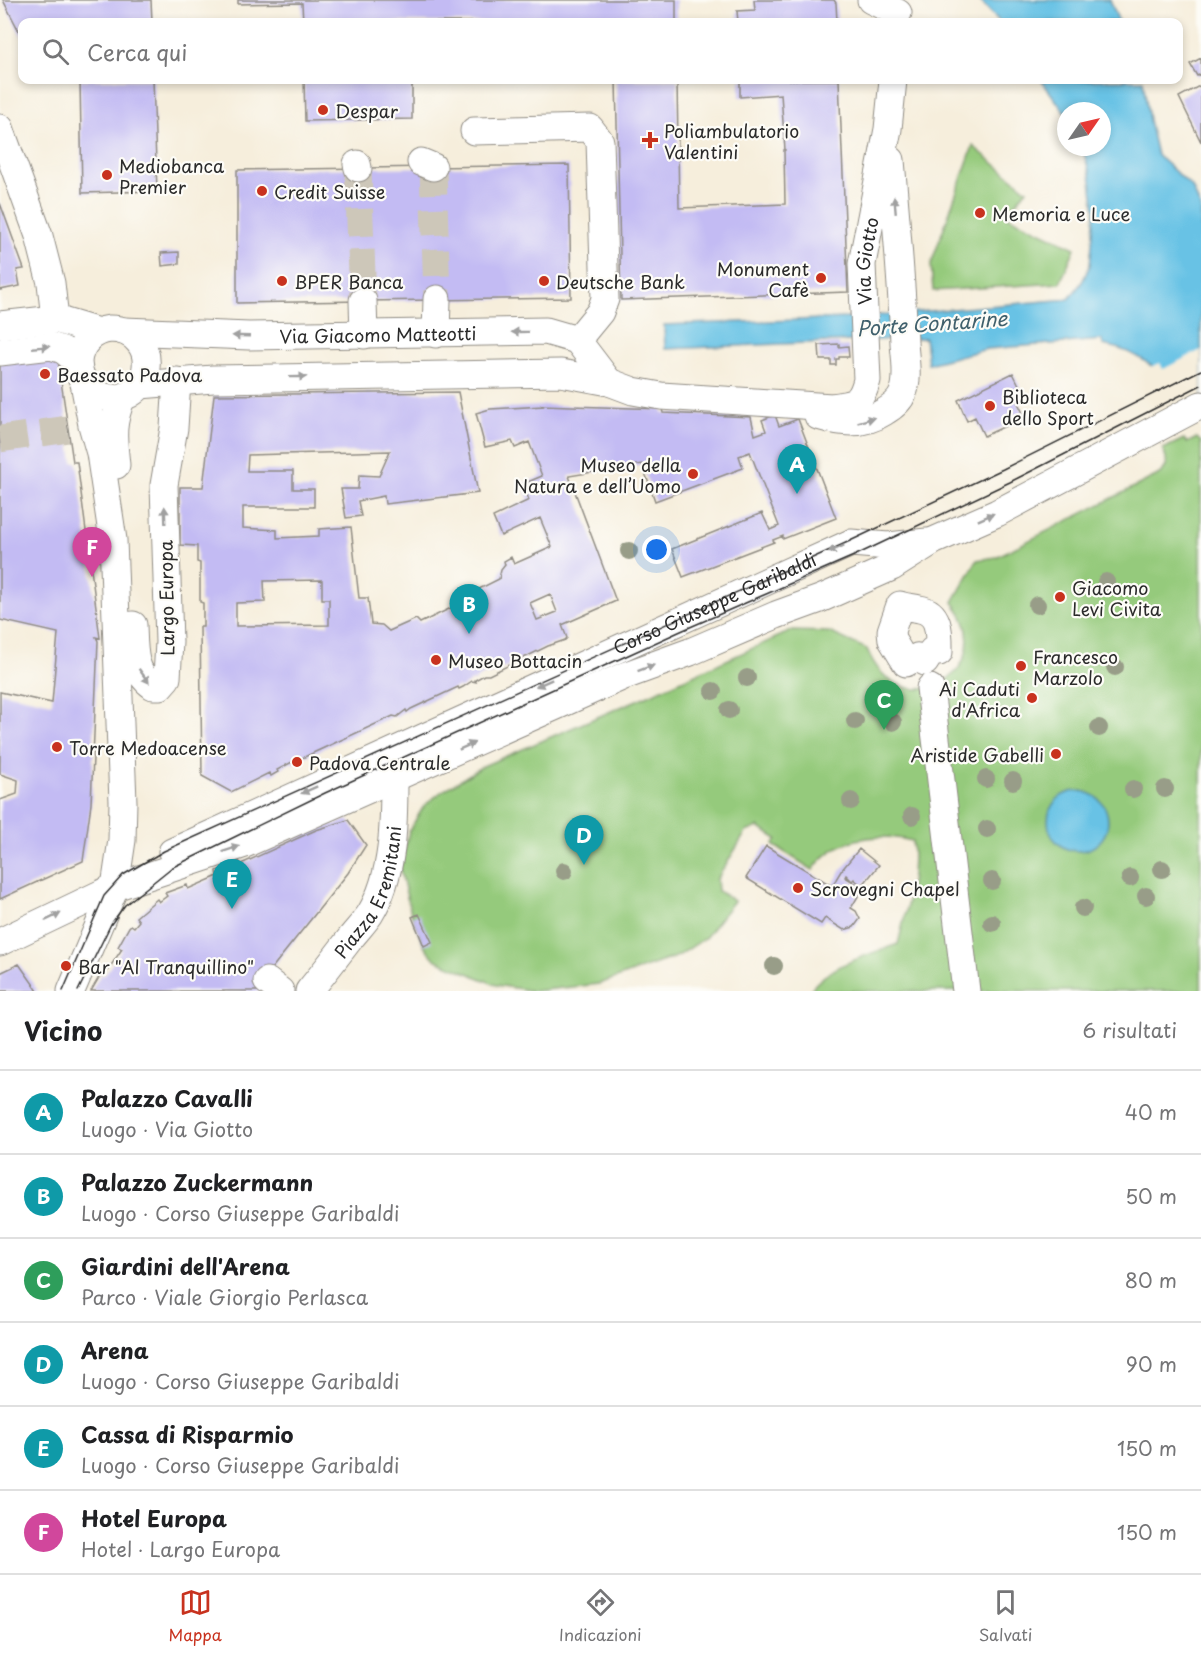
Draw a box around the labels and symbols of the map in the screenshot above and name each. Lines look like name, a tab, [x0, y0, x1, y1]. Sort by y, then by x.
place label: Despar	[335, 97, 399, 124]
north arrow	[1057, 102, 1111, 156]
marker: Despar	[316, 103, 330, 117]
place label: Poliambulatorio Valentini	[664, 117, 799, 165]
marker: Poliambulatorio Valentini	[641, 131, 659, 149]
place label: Mediobanca Premier	[119, 152, 225, 200]
marker: Mediobanca Premier	[100, 168, 114, 182]
place label: Credit Suisse	[274, 178, 385, 205]
marker: Credit Suisse	[255, 184, 269, 198]
one-way arrow	[890, 195, 900, 214]
place label: Memoria e Luce	[992, 200, 1130, 227]
marker: Memoria e Luce	[973, 206, 987, 220]
street label: Via Giotto	[847, 215, 884, 306]
place label: Monument Cafè	[717, 255, 809, 303]
place label: BPER Banca	[294, 268, 404, 295]
place label: Deutsche Bank	[556, 268, 685, 295]
marker: Monument Cafè	[814, 271, 828, 285]
marker: BPER Banca	[275, 274, 289, 288]
marker: Deutsche Bank	[537, 274, 551, 288]
water label: Porte Contarine	[856, 303, 1009, 343]
street label: Via Giacomo Matteotti	[279, 319, 477, 349]
one-way arrow	[510, 327, 529, 336]
one-way arrow	[232, 331, 251, 341]
one-way arrow	[32, 342, 51, 352]
place label: Baessato Padova	[57, 361, 202, 388]
marker: Baessato Padova	[38, 367, 52, 381]
one-way arrow	[288, 372, 307, 382]
place label: Biblioteca dello Sport	[1002, 383, 1094, 431]
marker: Biblioteca dello Sport	[983, 399, 997, 413]
one-way arrow	[857, 415, 875, 424]
pin: A	[778, 444, 816, 494]
place label: Museo della Natura e dell’Uomo	[514, 451, 682, 499]
marker: Museo della Natura e dell’Uomo	[686, 467, 700, 481]
one-way arrow	[160, 506, 169, 525]
one-way arrow	[978, 513, 995, 522]
pin: F	[72, 528, 112, 577]
your location	[642, 535, 671, 564]
street label: Largo Europa	[151, 540, 181, 656]
street label: Corso Giuseppe Garibaldi	[608, 545, 820, 660]
one-way arrow	[828, 545, 845, 554]
place label: Giacomo Levi Civita	[1072, 574, 1162, 622]
pin: B	[450, 584, 488, 634]
marker: Giacomo Levi Civita	[1053, 590, 1067, 604]
place label: Francesco Marzolo	[1033, 643, 1118, 691]
place label: Museo Bottacin	[448, 647, 582, 674]
marker: Museo Bottacin	[429, 653, 443, 667]
marker: Francesco Marzolo	[1014, 659, 1028, 673]
one-way arrow	[637, 663, 655, 673]
one-way arrow	[138, 668, 150, 684]
place label: Ai Caduti d'Africa	[939, 675, 1021, 723]
one-way arrow	[535, 678, 553, 688]
pin: C	[864, 680, 904, 730]
marker: Ai Caduti d'Africa	[1025, 691, 1039, 705]
place label: Torre Medoacense	[69, 734, 227, 761]
marker: Torre Medoacense	[50, 740, 64, 754]
place label: Aristide Gabelli	[910, 741, 1044, 768]
one-way arrow	[458, 742, 475, 751]
marker: Aristide Gabelli	[1049, 747, 1063, 761]
place label: Padova Centrale	[309, 749, 451, 776]
marker: Padova Centrale	[290, 755, 304, 769]
one-way arrow	[300, 785, 318, 795]
pin: D	[564, 816, 604, 865]
street label: Piazza Eremitani	[327, 825, 407, 963]
one-way arrow	[222, 844, 240, 853]
pin: E	[212, 860, 252, 909]
place label: Scrovegni Chapel	[810, 875, 960, 902]
marker: Scrovegni Chapel	[791, 881, 805, 895]
one-way arrow	[44, 912, 61, 921]
place label: Bar "Al Tranquillino"	[78, 953, 254, 980]
marker: Bar "Al Tranquillino"	[59, 959, 73, 973]

